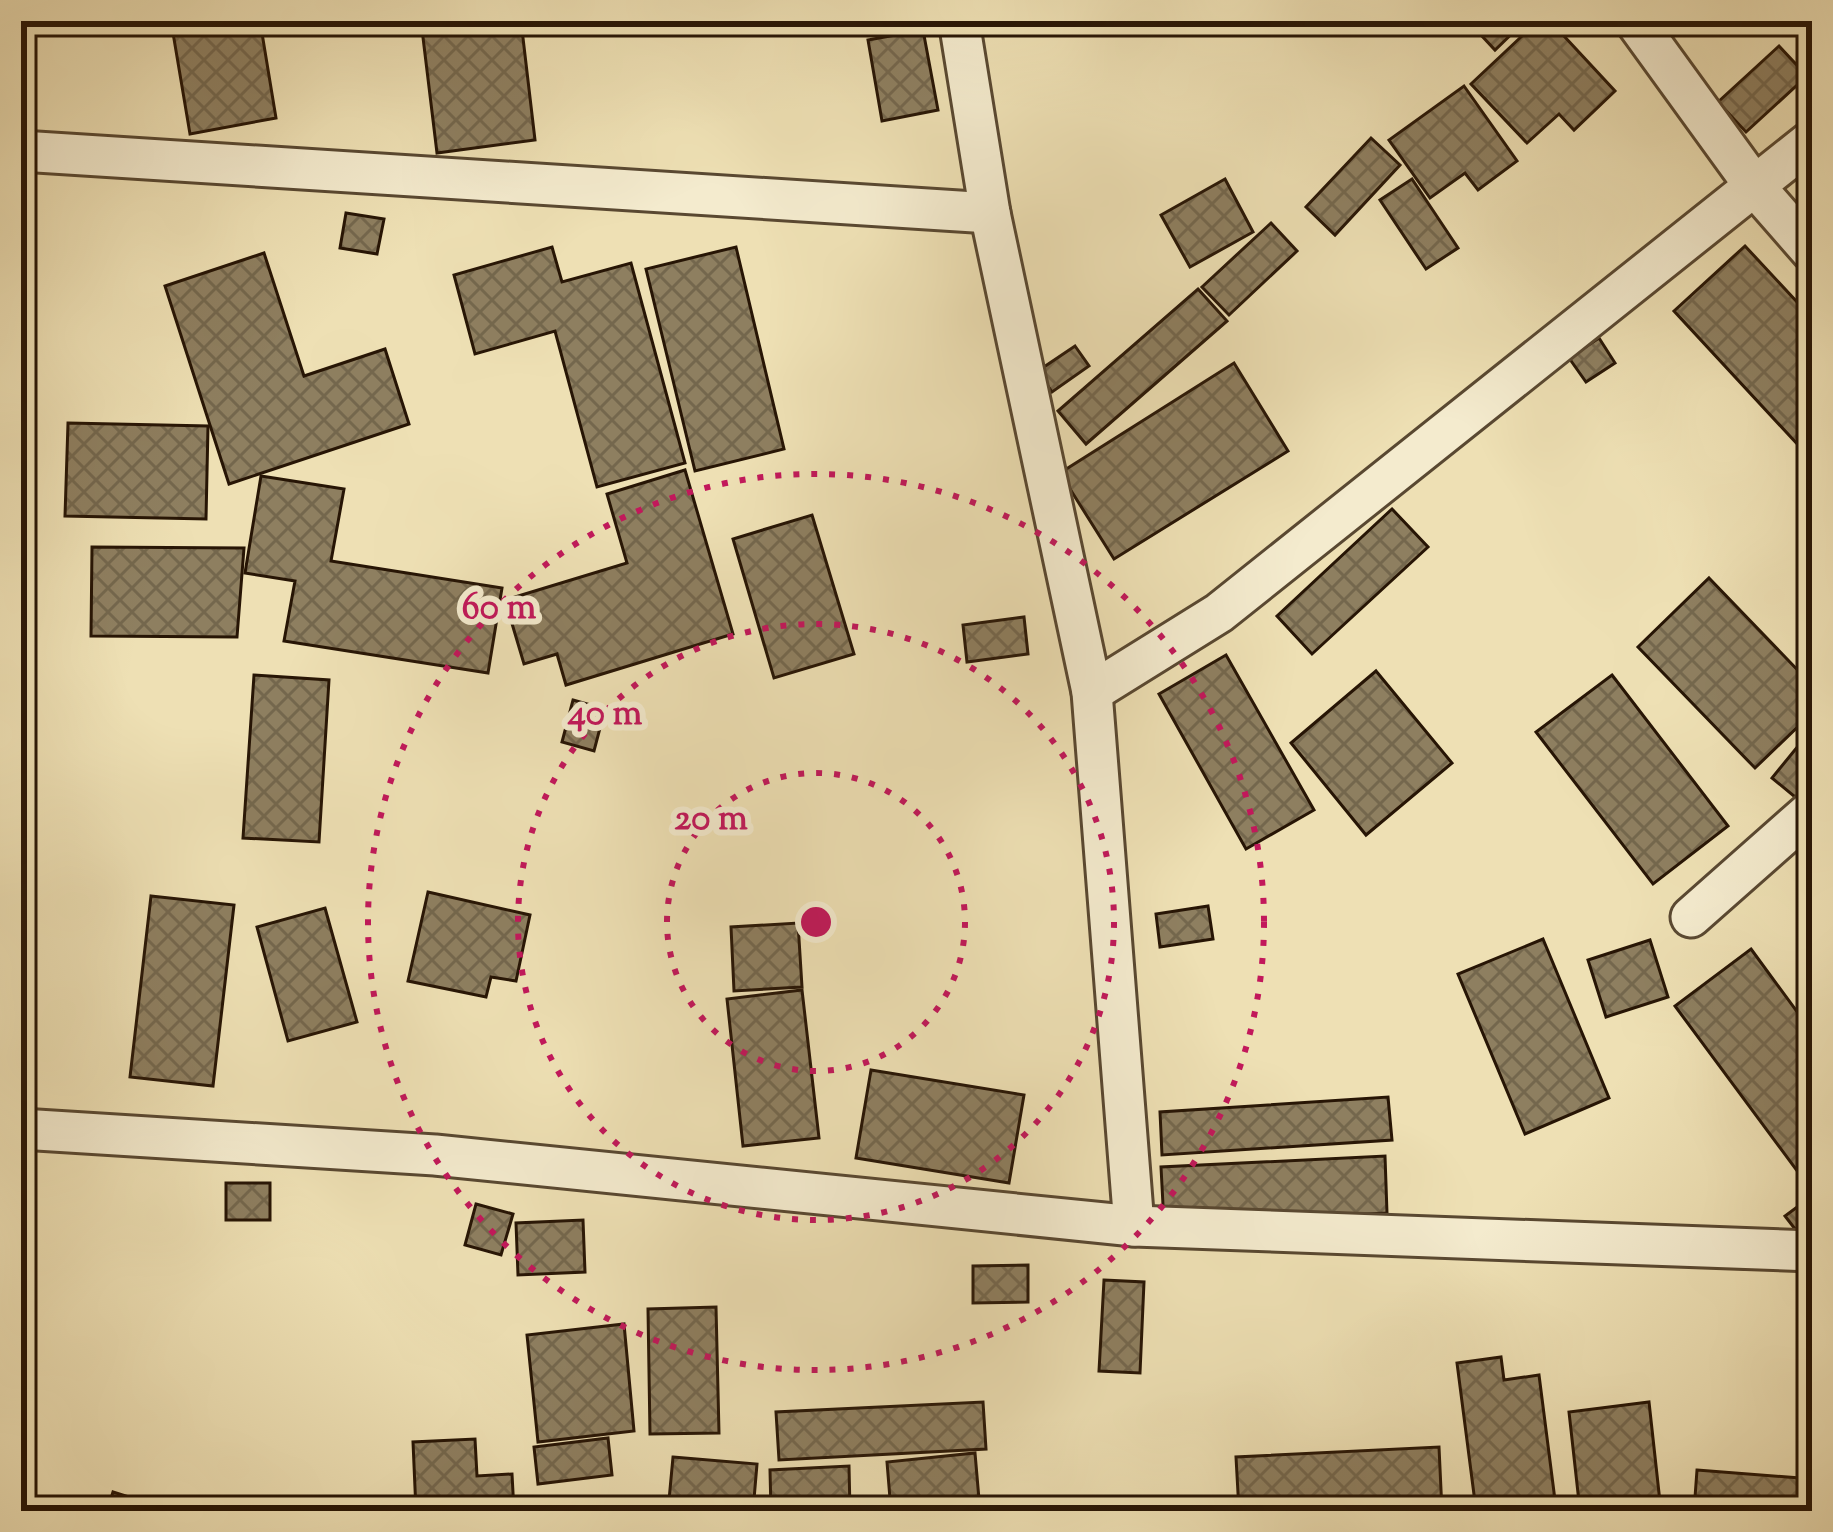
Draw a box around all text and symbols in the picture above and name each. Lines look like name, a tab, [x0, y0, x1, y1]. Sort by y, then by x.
text: 60 m	[462, 583, 536, 635]
text: 40 m	[567, 689, 642, 741]
text: 20 m	[674, 794, 748, 846]
centre of rings	[795, 901, 837, 943]

